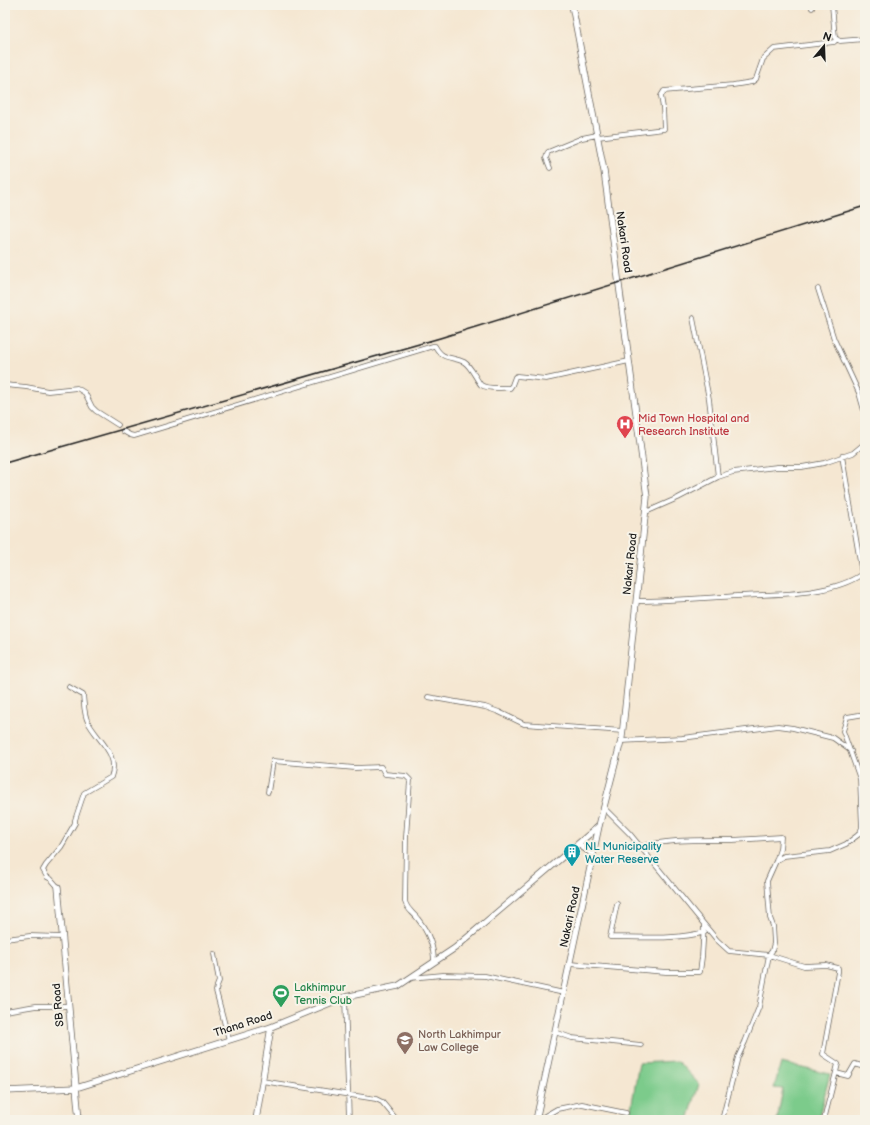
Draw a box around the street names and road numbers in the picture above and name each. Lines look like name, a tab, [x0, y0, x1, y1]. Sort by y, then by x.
street label: Nakari Road	[613, 210, 635, 274]
street label: Nakari Road	[620, 532, 640, 596]
street label: Nakari Road	[557, 885, 583, 949]
street label: SB Road	[50, 983, 66, 1027]
street label: Thana Road	[212, 1008, 274, 1040]

